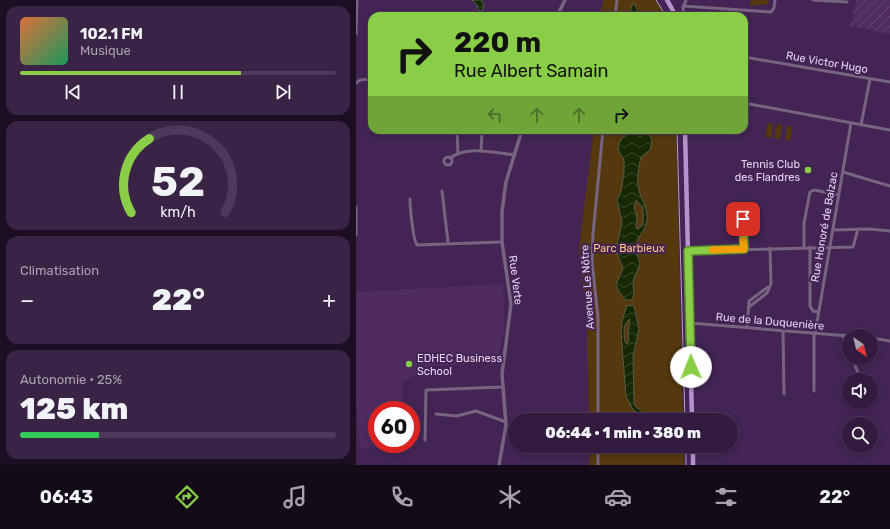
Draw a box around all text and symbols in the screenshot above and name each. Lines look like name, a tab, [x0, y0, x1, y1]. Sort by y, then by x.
text: 102.1 FM	[80, 25, 143, 43]
text: 220 m	[454, 26, 541, 59]
icon: right	[388, 28, 440, 80]
text: Musique	[80, 43, 131, 58]
street label: Rue Victor Hugo	[785, 49, 869, 76]
text: Rue Albert Samain	[454, 60, 609, 82]
icon: previous	[62, 81, 84, 103]
icon: pause	[167, 81, 189, 103]
icon: next	[272, 81, 294, 103]
icon: left	[484, 104, 506, 126]
icon: ahead	[526, 104, 548, 126]
icon: ahead	[568, 104, 590, 126]
icon: right	[610, 104, 632, 126]
text: 52	[151, 157, 205, 206]
place label: Tennis Club des Flandres	[735, 158, 800, 184]
marker: Tennis Club des Flandres	[803, 165, 813, 175]
street label: Rue Honoré de Balzac	[808, 171, 841, 283]
pin	[726, 202, 760, 236]
text: km/h	[160, 204, 196, 221]
icon: arrive	[732, 208, 754, 230]
park label: Parc Barbieux	[593, 242, 665, 255]
street label: Avenue Le Nôtre	[578, 244, 597, 330]
street label: Rue Verte	[506, 255, 525, 306]
text: Climatisation	[20, 263, 99, 278]
text: 22°	[152, 282, 205, 318]
text: −	[20, 287, 34, 314]
text: +	[322, 287, 336, 314]
street label: Rue de la Duquenière	[715, 310, 825, 333]
north arrow	[842, 329, 878, 365]
map controls	[842, 329, 878, 453]
position arrow	[670, 346, 712, 388]
place label: EDHEC Business School	[417, 352, 502, 378]
marker: EDHEC Business School	[404, 359, 414, 369]
text: Autonomie · 25%	[20, 372, 122, 387]
button: sound	[842, 373, 878, 409]
text: 125 km	[20, 391, 128, 427]
speed limit sign: 60	[368, 401, 420, 453]
button: search	[842, 417, 878, 453]
text: 06:44 · 1 min · 380 m	[545, 424, 701, 442]
icon: directions	[173, 483, 201, 511]
icon: music	[281, 483, 309, 511]
icon: phone	[388, 483, 416, 511]
icon: climate	[496, 483, 524, 511]
icon: car	[604, 483, 632, 511]
icon: filters	[712, 483, 740, 511]
text: 06:43	[40, 486, 93, 508]
text: 22°	[819, 486, 850, 508]

